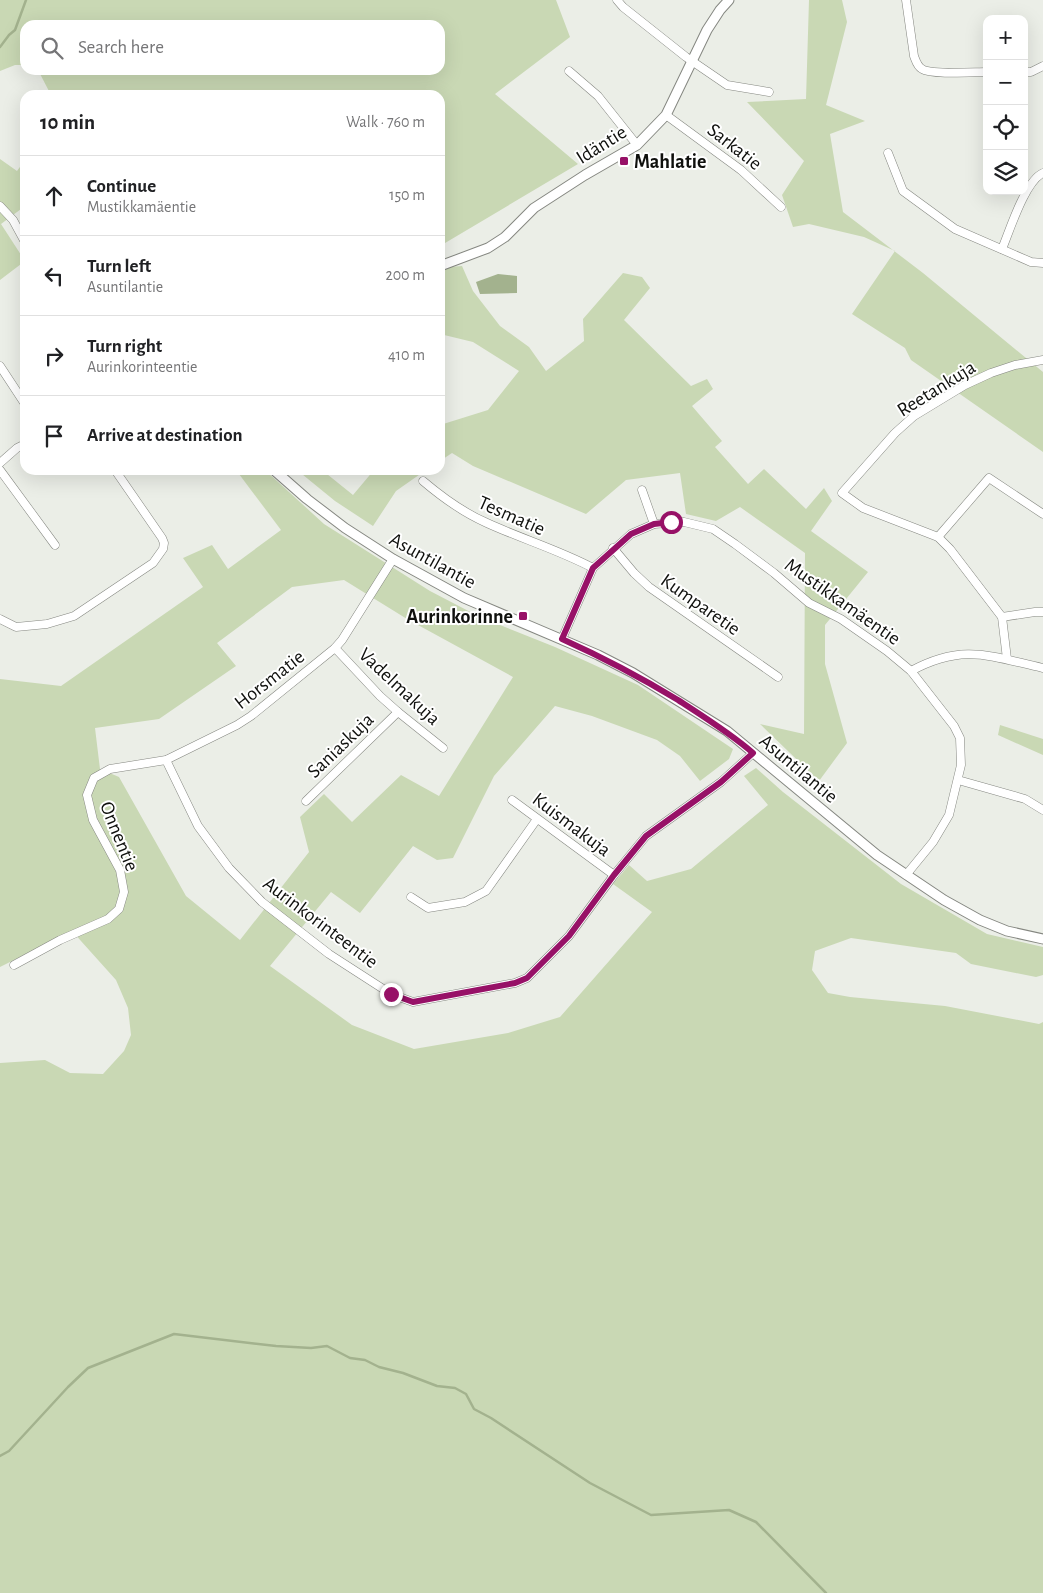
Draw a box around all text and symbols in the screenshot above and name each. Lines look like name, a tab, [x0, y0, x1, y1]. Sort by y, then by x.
map controls	[983, 15, 1028, 195]
button: +	[983, 15, 1028, 60]
search box	[20, 20, 445, 75]
icon: search	[38, 34, 66, 62]
text: Search here	[78, 38, 164, 57]
button: −	[983, 60, 1028, 105]
button: locate	[983, 105, 1028, 150]
text: 10 min	[40, 112, 95, 133]
text: Walk · 760 m	[346, 114, 425, 130]
street label: Sarkatie	[703, 120, 765, 174]
street label: Idäntie	[573, 122, 630, 168]
button: layers	[983, 150, 1028, 195]
place label: Mahlatie	[634, 152, 706, 172]
marker: Mahlatie	[618, 155, 630, 167]
text: Continue	[87, 177, 156, 196]
icon: ahead	[40, 182, 68, 210]
text: 150 m	[389, 187, 425, 203]
text: Mustikkamäentie	[87, 199, 196, 215]
text: Turn left	[87, 257, 151, 276]
icon: left	[40, 262, 68, 290]
text: 200 m	[385, 267, 425, 283]
text: Asuntilantie	[87, 279, 163, 295]
text: Turn right	[87, 337, 162, 356]
icon: right	[40, 342, 68, 370]
text: 410 m	[388, 347, 425, 363]
street label: Reetankuja	[894, 357, 979, 421]
text: Aurinkorinteentie	[87, 359, 198, 375]
icon: arrive	[40, 422, 68, 450]
text: Arrive at destination	[87, 426, 243, 445]
street label: Tesmatie	[475, 492, 548, 539]
route start	[660, 511, 683, 534]
street label: Asuntilantie	[386, 529, 479, 593]
street label: Mustikkamäentie	[781, 555, 904, 649]
street label: Kumparetie	[657, 570, 744, 639]
place label: Aurinkorinne	[406, 607, 513, 627]
marker: Aurinkorinne	[517, 610, 529, 622]
street label: Vadelmakuja	[355, 644, 444, 729]
street label: Horsmatie	[231, 647, 308, 713]
street label: Saniaskuja	[304, 709, 378, 782]
street label: Asuntilantie	[755, 730, 841, 807]
street label: Kuismakuja	[529, 789, 614, 861]
street label: Onnentie	[96, 799, 142, 874]
street label: Aurinkorinteentie	[259, 873, 382, 972]
route end	[380, 983, 403, 1006]

